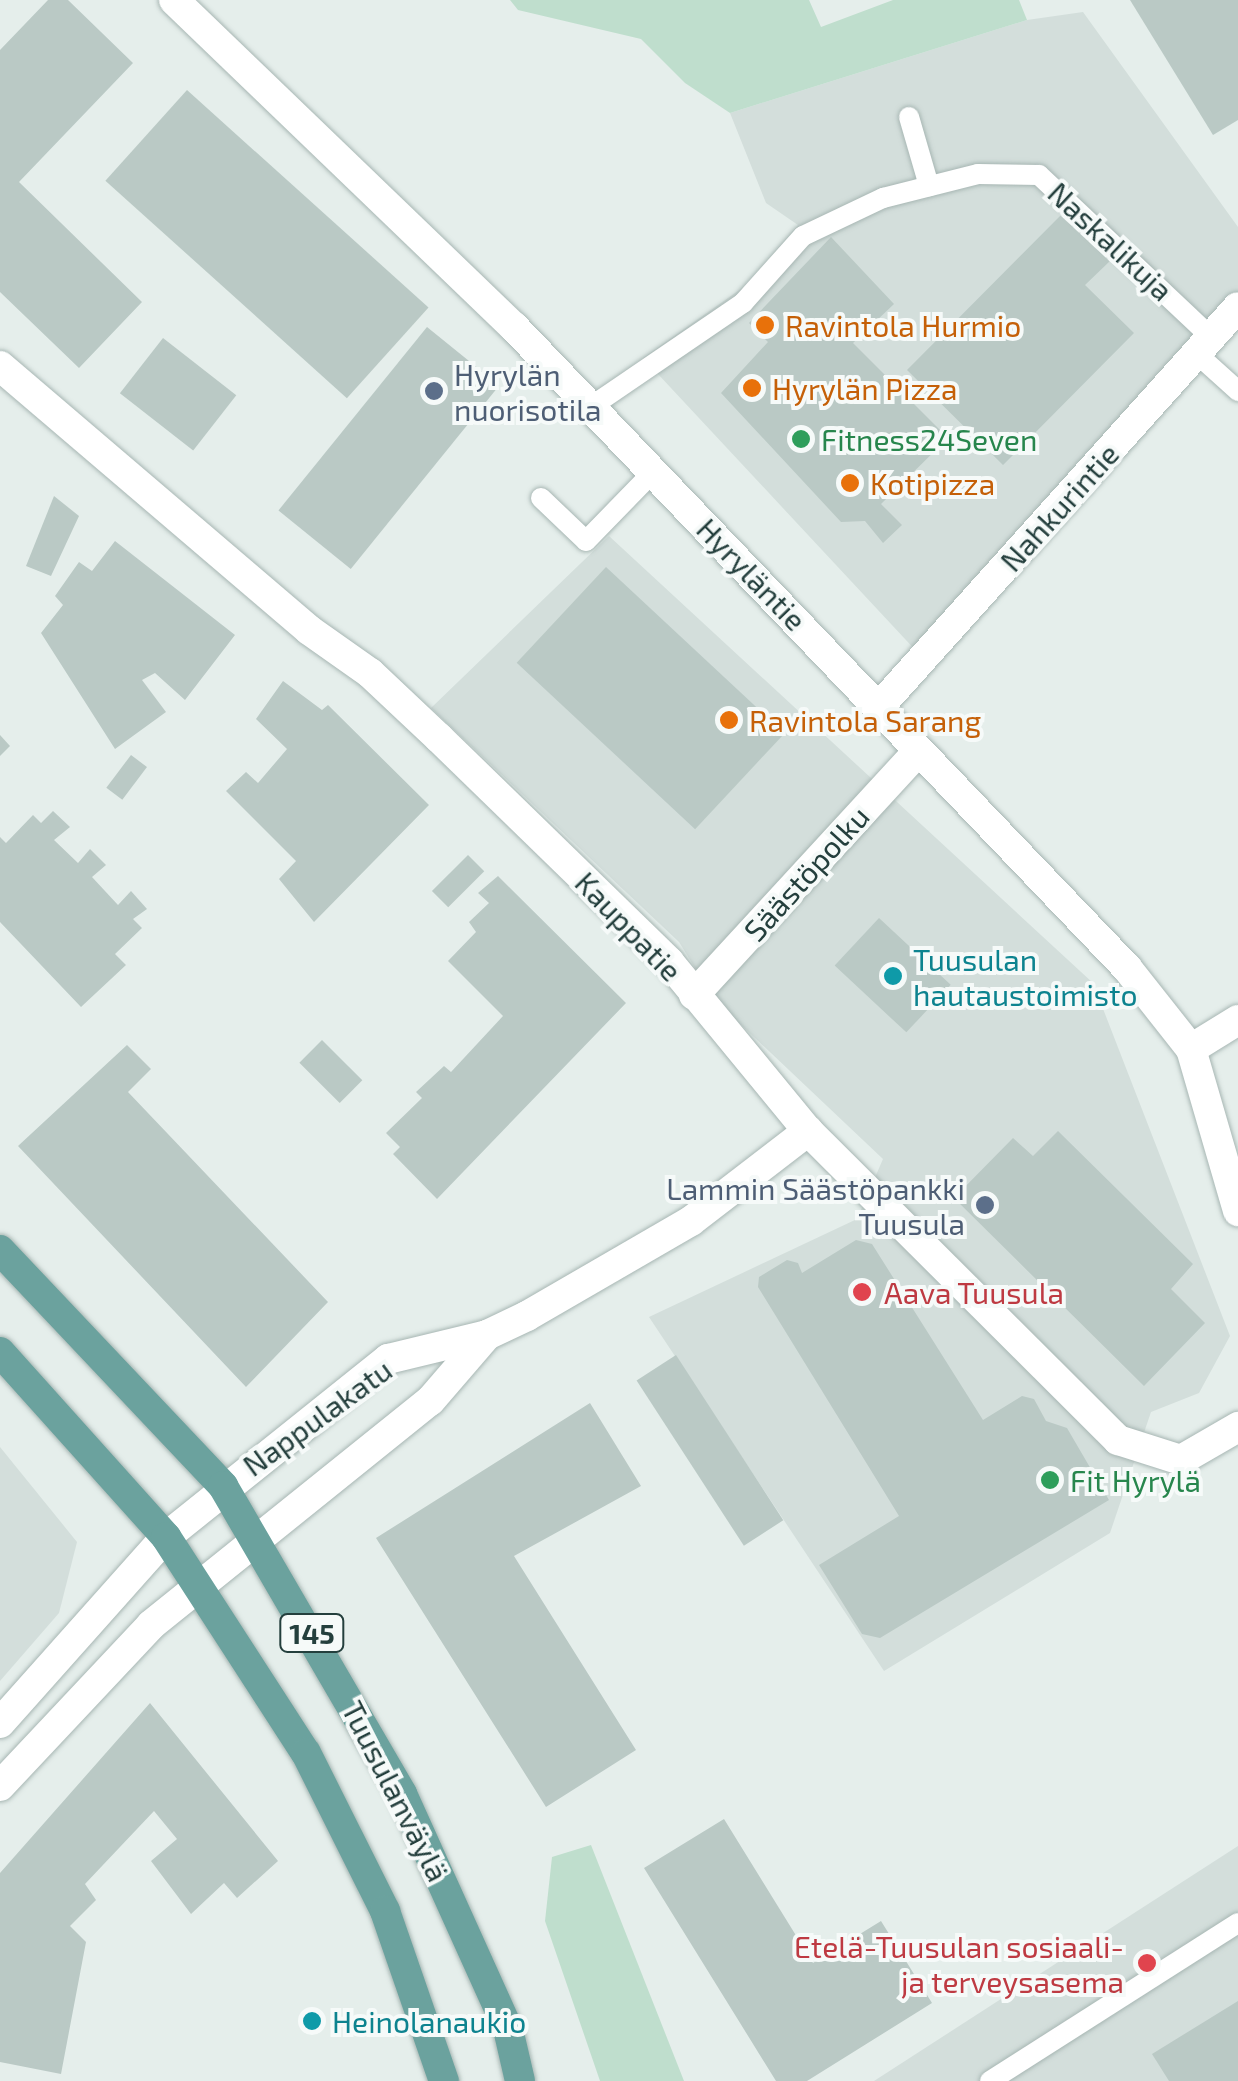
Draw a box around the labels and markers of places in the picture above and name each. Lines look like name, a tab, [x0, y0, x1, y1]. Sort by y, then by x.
place label: Ravintola Hurmio	[785, 307, 1021, 343]
marker: Ravintola Hurmio	[754, 314, 776, 336]
place label: Hyrylän nuorisotila	[454, 356, 602, 426]
place label: Hyrylän Pizza	[772, 370, 958, 406]
marker: Hyrylän Pizza	[741, 377, 763, 399]
marker: Hyrylän nuorisotila	[423, 380, 445, 402]
place label: Fitness24Seven	[821, 421, 1037, 457]
marker: Fitness24Seven	[790, 428, 812, 450]
place label: Kotipizza	[870, 465, 995, 501]
marker: Kotipizza	[839, 472, 861, 494]
place label: Ravintola Sarang	[749, 702, 981, 738]
marker: Ravintola Sarang	[718, 709, 740, 731]
place label: Tuusulan hautaustoimisto	[913, 941, 1138, 1012]
marker: Tuusulan hautaustoimisto	[882, 965, 904, 987]
place label: Lammin Säästöpankki Tuusula	[666, 1170, 965, 1240]
marker: Lammin Säästöpankki Tuusula	[974, 1194, 996, 1216]
place label: Aava Tuusula	[884, 1274, 1065, 1310]
marker: Aava Tuusula	[849, 1279, 875, 1305]
place label: Fit Hyrylä	[1070, 1462, 1201, 1498]
marker: Fit Hyrylä	[1039, 1469, 1061, 1491]
place label: Etelä-Tuusulan sosiaali- ja terveysasema	[794, 1928, 1124, 1998]
marker: Etelä-Tuusulan sosiaali- ja terveysasema	[1134, 1950, 1160, 1976]
place label: Heinolanaukio	[332, 2003, 526, 2039]
marker: Heinolanaukio	[301, 2010, 323, 2032]

